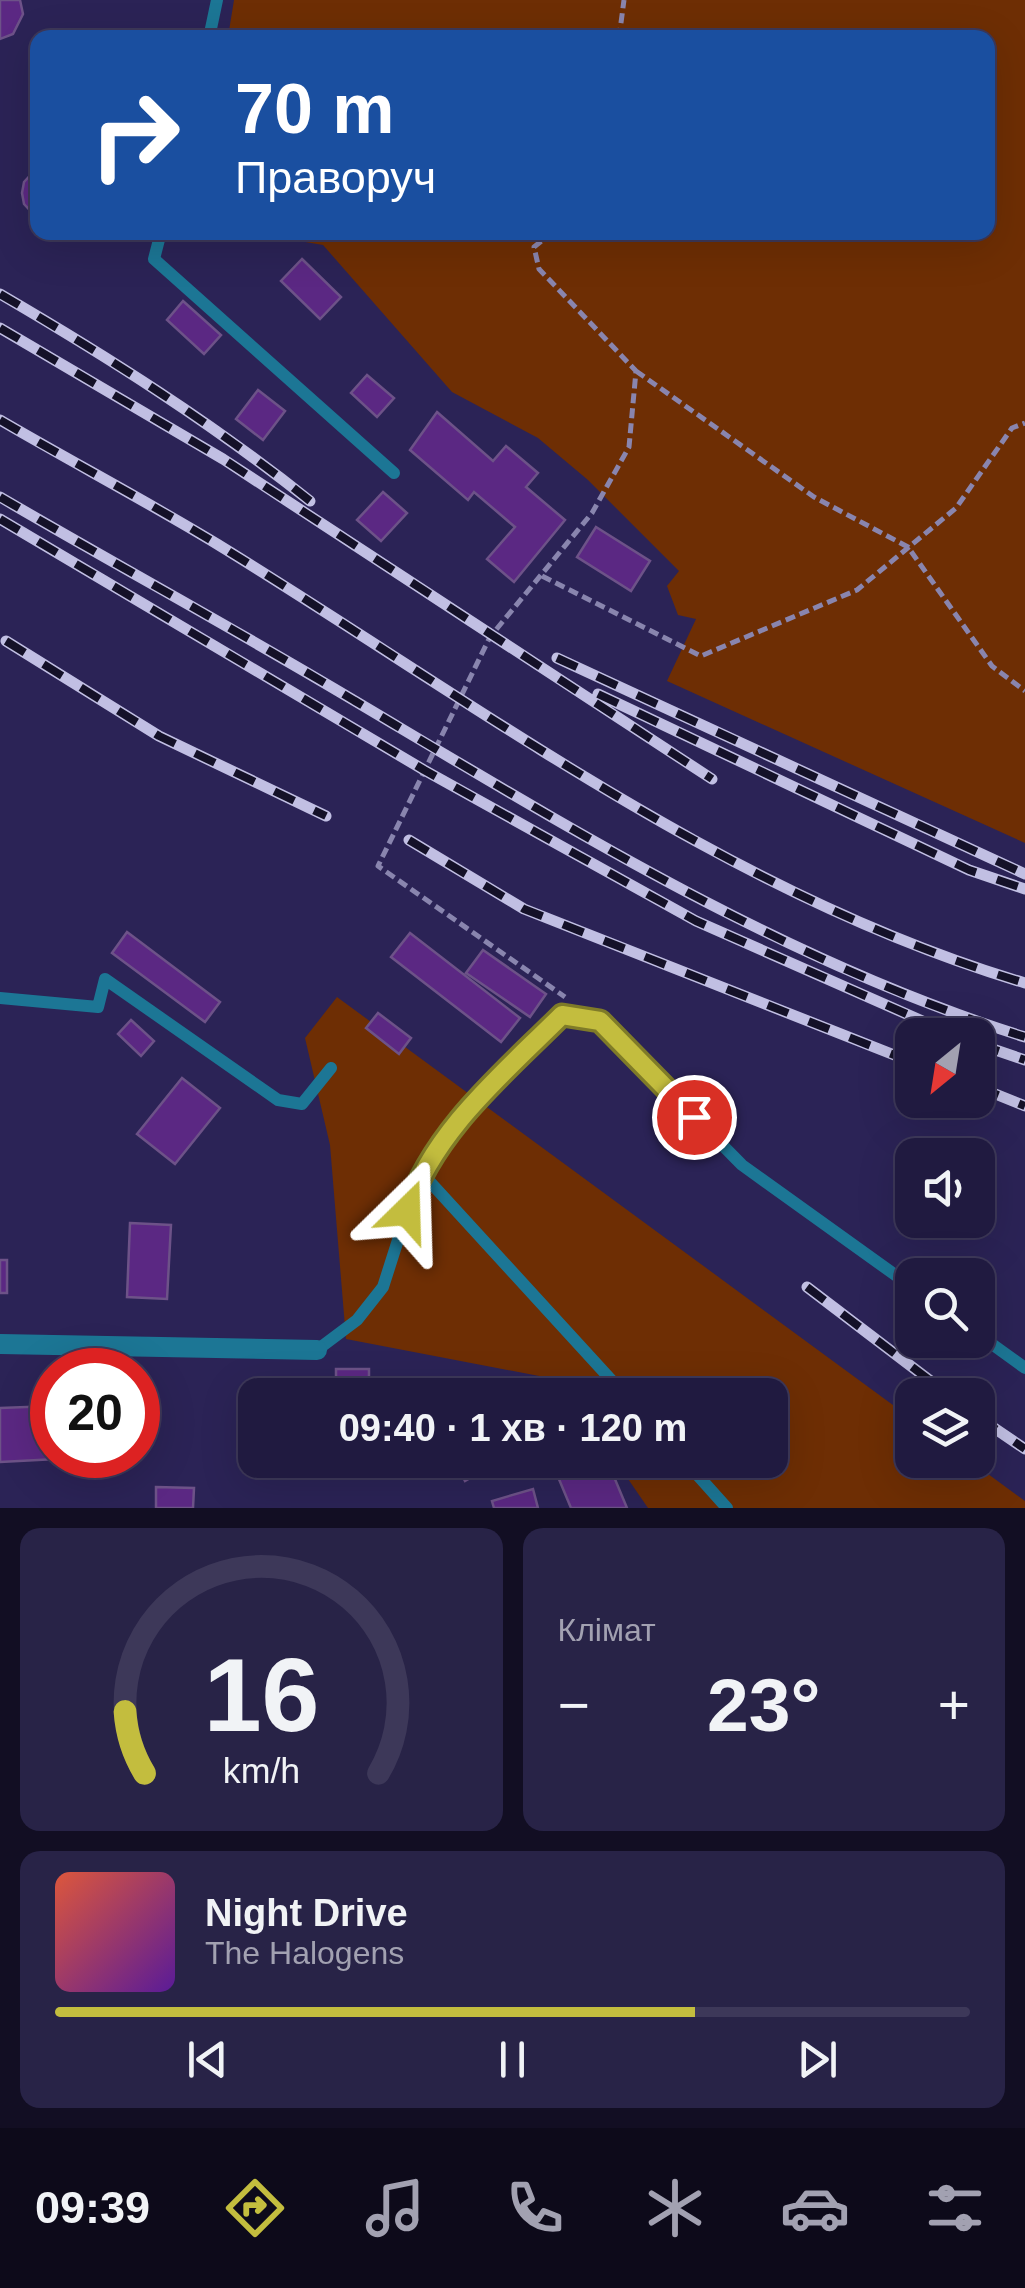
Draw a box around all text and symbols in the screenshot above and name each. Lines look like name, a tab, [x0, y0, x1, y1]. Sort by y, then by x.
icon: right	[70, 70, 200, 200]
text: 70 m	[235, 70, 395, 148]
text: Праворуч	[235, 152, 436, 203]
north arrow	[895, 1018, 995, 1118]
map controls	[895, 1018, 995, 1478]
pin	[652, 1075, 737, 1160]
icon: arrive	[667, 1090, 722, 1145]
button: sound	[895, 1138, 995, 1238]
position arrow	[355, 1159, 459, 1263]
button: search	[895, 1258, 995, 1358]
speed limit sign: 20	[30, 1348, 160, 1478]
button: layers	[895, 1378, 995, 1478]
text: 09:40 · 1 хв · 120 m	[339, 1407, 687, 1449]
text: Клімат	[558, 1612, 656, 1648]
text: 16	[203, 1637, 319, 1753]
text: 23°	[707, 1663, 820, 1747]
text: −	[558, 1674, 590, 1736]
text: +	[938, 1674, 970, 1736]
text: km/h	[223, 1751, 300, 1791]
text: Night Drive	[205, 1892, 408, 1934]
text: The Halogens	[205, 1935, 404, 1971]
icon: previous	[180, 2032, 235, 2087]
icon: pause	[485, 2032, 540, 2087]
icon: next	[790, 2032, 845, 2087]
icon: directions	[220, 2173, 290, 2243]
icon: music	[360, 2173, 430, 2243]
icon: phone	[500, 2173, 570, 2243]
icon: climate	[640, 2173, 710, 2243]
icon: car	[780, 2173, 850, 2243]
icon: filters	[920, 2173, 990, 2243]
text: 09:39	[35, 2182, 150, 2233]

